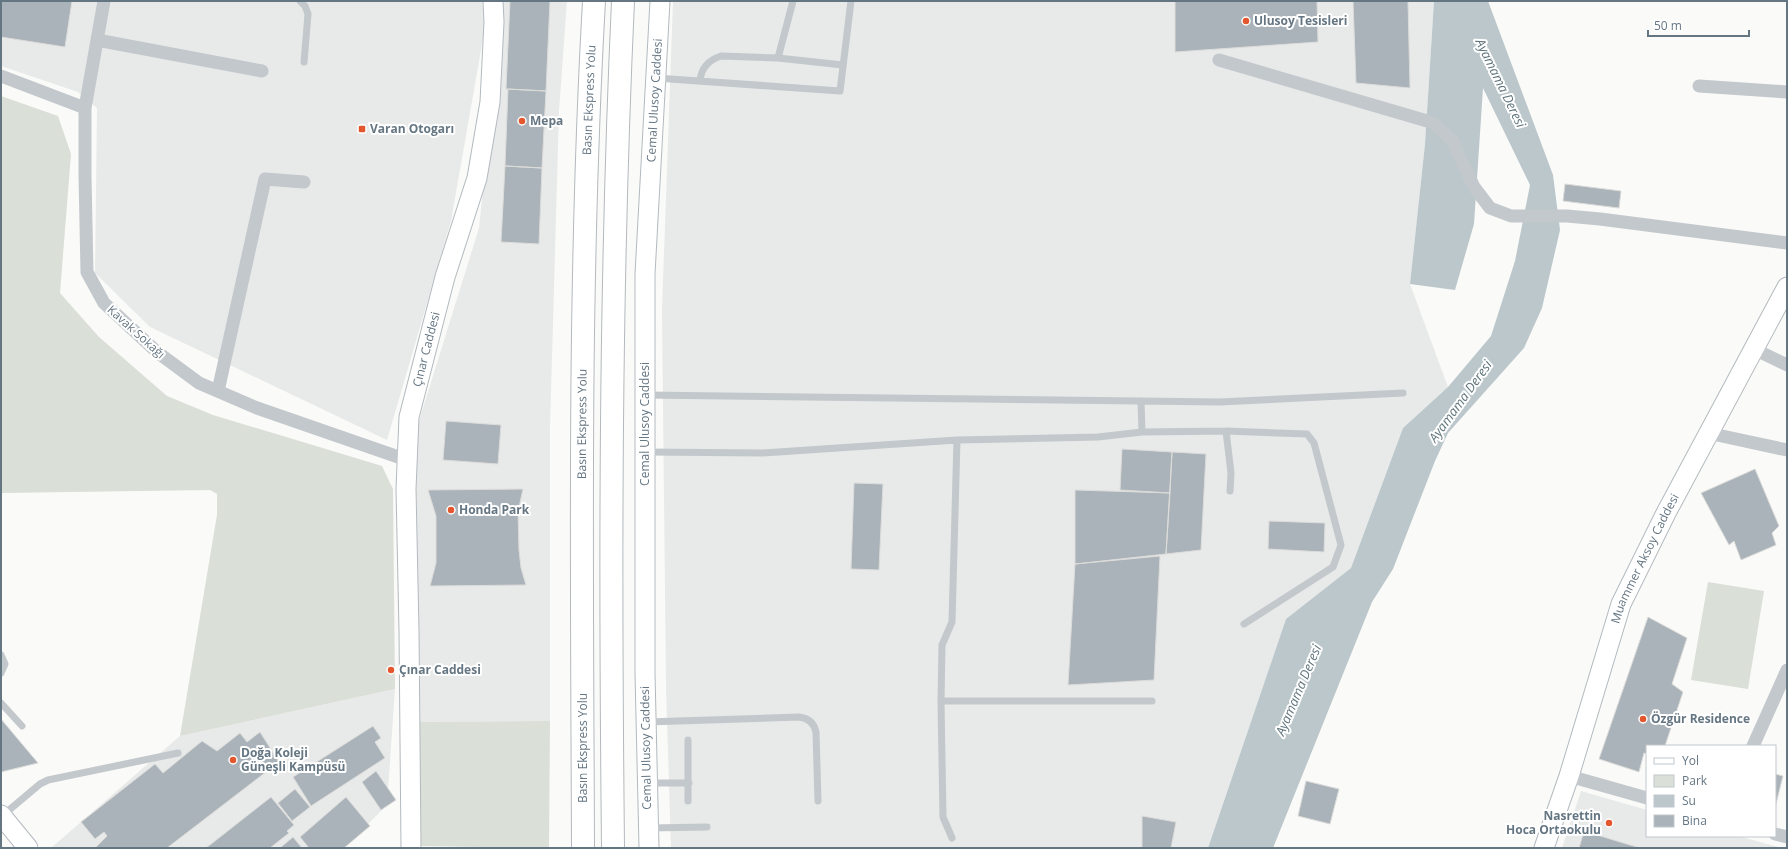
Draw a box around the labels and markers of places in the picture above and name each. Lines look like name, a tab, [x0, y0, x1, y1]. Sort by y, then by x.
place label: Ulusoy Tesisleri	[1254, 12, 1347, 29]
marker: Ulusoy Tesisleri	[1241, 16, 1251, 26]
place label: Mepa	[530, 112, 563, 129]
marker: Mepa	[517, 116, 527, 126]
place label: Varan Otogarı	[370, 120, 454, 137]
marker: Varan Otogarı	[357, 124, 367, 134]
place label: Honda Park	[459, 501, 530, 518]
marker: Honda Park	[446, 505, 456, 515]
place label: Çınar Caddesi	[399, 661, 481, 678]
marker: Çınar Caddesi	[386, 665, 396, 675]
place label: Özgür Residence	[1651, 710, 1750, 727]
marker: Özgür Residence	[1638, 714, 1648, 724]
place label: Doğa Koleji Güneşli Kampüsü	[241, 744, 345, 775]
marker: Doğa Koleji Güneşli Kampüsü	[228, 755, 238, 765]
place label: Nasrettin Hoca Ortaokulu	[1506, 807, 1601, 838]
marker: Nasrettin Hoca Ortaokulu	[1604, 818, 1614, 828]

